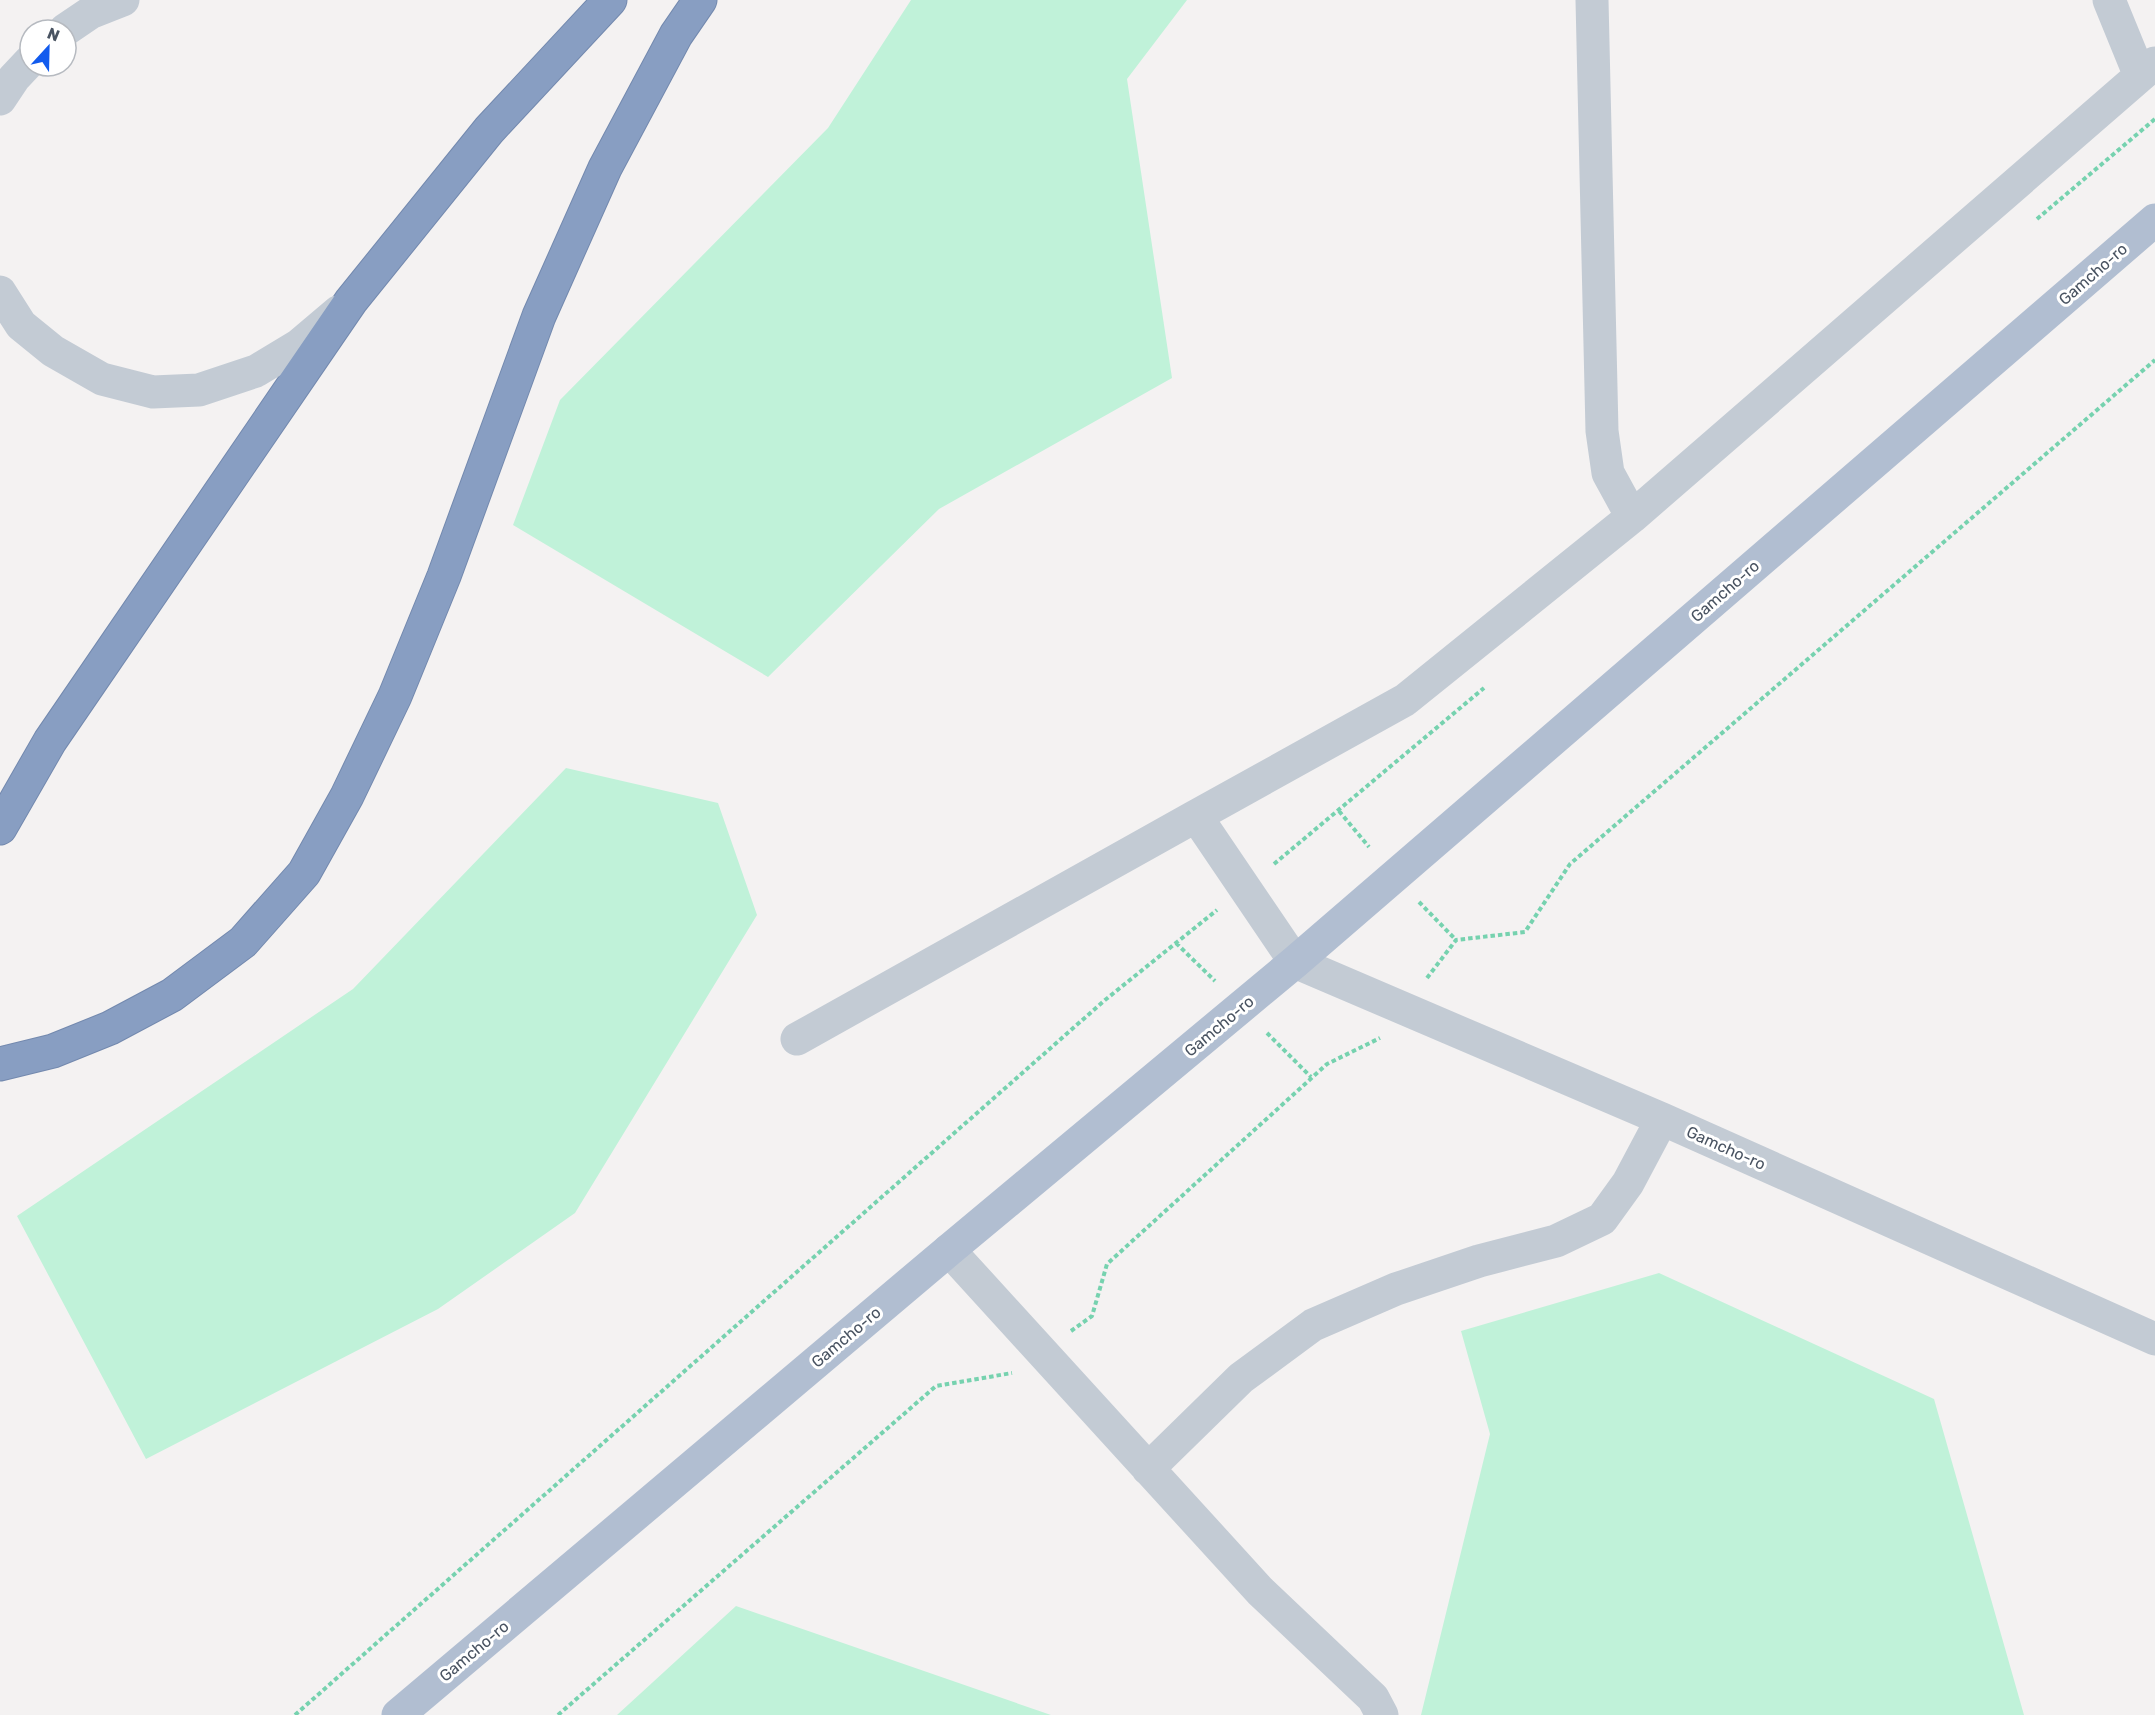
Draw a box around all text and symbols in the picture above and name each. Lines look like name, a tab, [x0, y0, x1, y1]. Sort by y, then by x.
north arrow	[18, 18, 78, 78]
text: N	[45, 24, 62, 46]
street label: Gamcho-ro	[2055, 239, 2131, 309]
street label: Gamcho-ro	[1687, 556, 1763, 626]
street label: Gamcho-ro	[1180, 992, 1258, 1060]
street label: Gamcho-ro	[1684, 1122, 1768, 1174]
street label: Gamcho-ro	[807, 1303, 885, 1371]
street label: Gamcho-ro	[435, 1617, 513, 1685]

